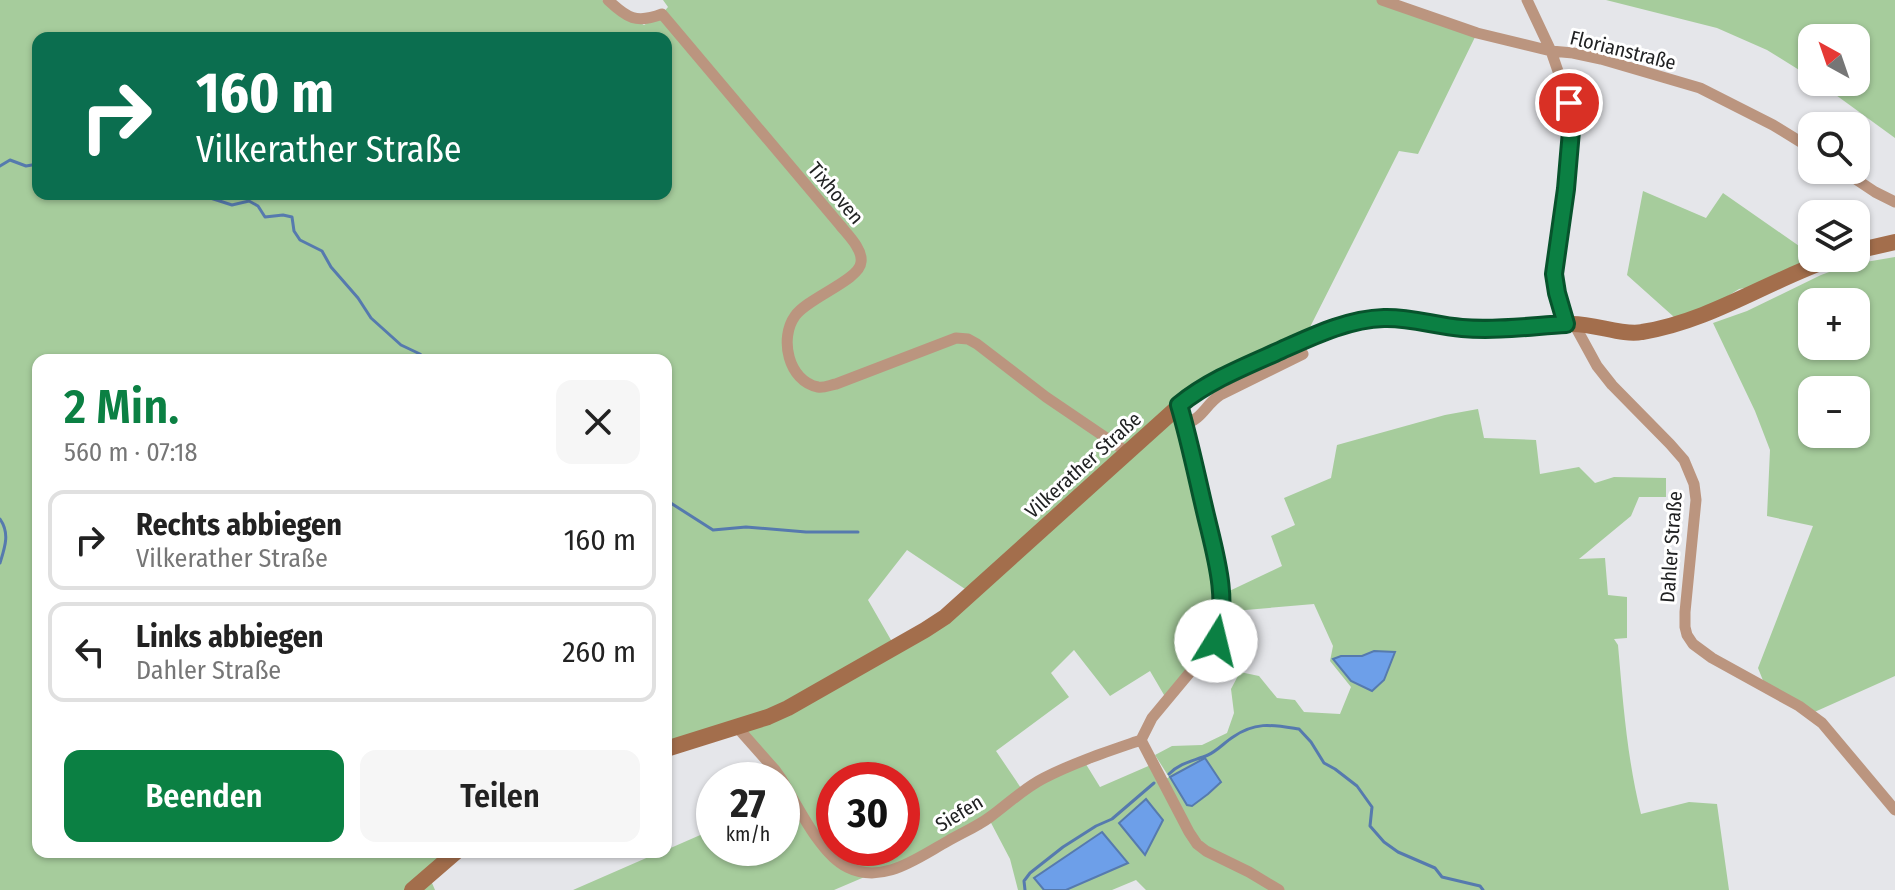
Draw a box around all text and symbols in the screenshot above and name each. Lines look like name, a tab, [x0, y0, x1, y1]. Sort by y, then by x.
north arrow	[1798, 24, 1870, 96]
map controls	[1798, 24, 1870, 448]
street label: Florianstraße	[1567, 25, 1679, 75]
text: 160 m	[196, 60, 334, 127]
icon: right	[64, 64, 168, 168]
pin	[1535, 69, 1603, 137]
icon: arrive	[1547, 81, 1591, 125]
button: search	[1798, 112, 1870, 184]
text: Vilkerather Straße	[196, 128, 462, 172]
street label: Tixhoven	[803, 157, 869, 229]
button: layers	[1798, 200, 1870, 272]
button: +	[1798, 288, 1870, 360]
button: −	[1798, 376, 1870, 448]
text: 2 Min.	[64, 378, 179, 436]
button: close	[556, 380, 640, 464]
street label: Vilkerather Straße	[1020, 407, 1146, 523]
text: 560 m · 07:18	[64, 437, 197, 468]
street label: Dahler Straße	[1655, 490, 1687, 604]
text: Rechts abbiegen	[136, 507, 342, 543]
icon: right	[68, 518, 112, 562]
text: 160 m	[564, 522, 636, 558]
text: Vilkerather Straße	[136, 543, 328, 574]
position arrow	[1174, 599, 1258, 683]
text: Links abbiegen	[136, 619, 324, 655]
icon: left	[68, 630, 112, 674]
text: 260 m	[562, 634, 636, 670]
text: Dahler Straße	[136, 655, 281, 686]
button: Beenden	[64, 750, 344, 842]
button: Teilen	[360, 750, 640, 842]
speed limit sign: 30	[816, 762, 920, 866]
text: 27	[730, 780, 766, 828]
street label: Siefen	[931, 790, 987, 836]
text: km/h	[726, 822, 770, 846]

